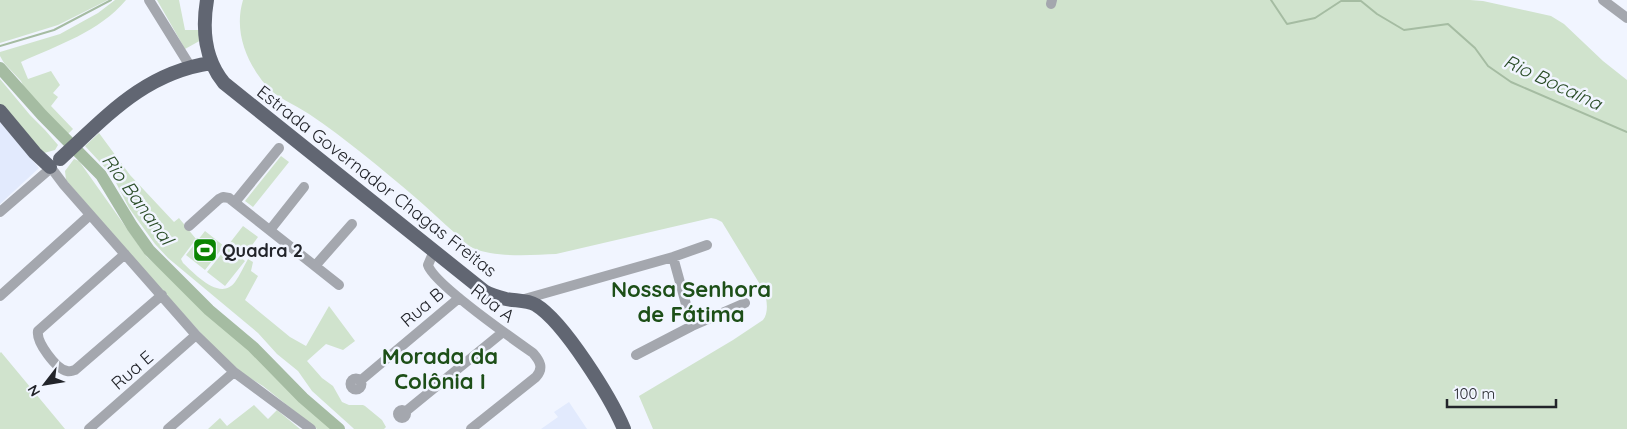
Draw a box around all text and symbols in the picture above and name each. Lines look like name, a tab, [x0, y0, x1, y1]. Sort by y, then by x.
water label: Rio Bocaína	[1500, 49, 1607, 116]
street label: Estrada Governador Chagas Freitas	[252, 80, 502, 282]
water label: Rio Bananal	[97, 149, 181, 251]
sports icon: Quadra 2	[192, 237, 218, 263]
place label: Quadra 2	[222, 239, 303, 262]
district label: Nossa Senhora de Fátima	[611, 275, 771, 328]
street label: Rua A	[466, 279, 520, 328]
street label: Rua B	[396, 282, 448, 332]
district label: Morada da Colônia I	[382, 342, 498, 395]
street label: Rua E	[106, 346, 158, 394]
north arrow	[20, 359, 70, 409]
scale bar	[1447, 376, 1556, 408]
text: N	[23, 382, 44, 400]
text: 100 m	[1454, 384, 1495, 403]

